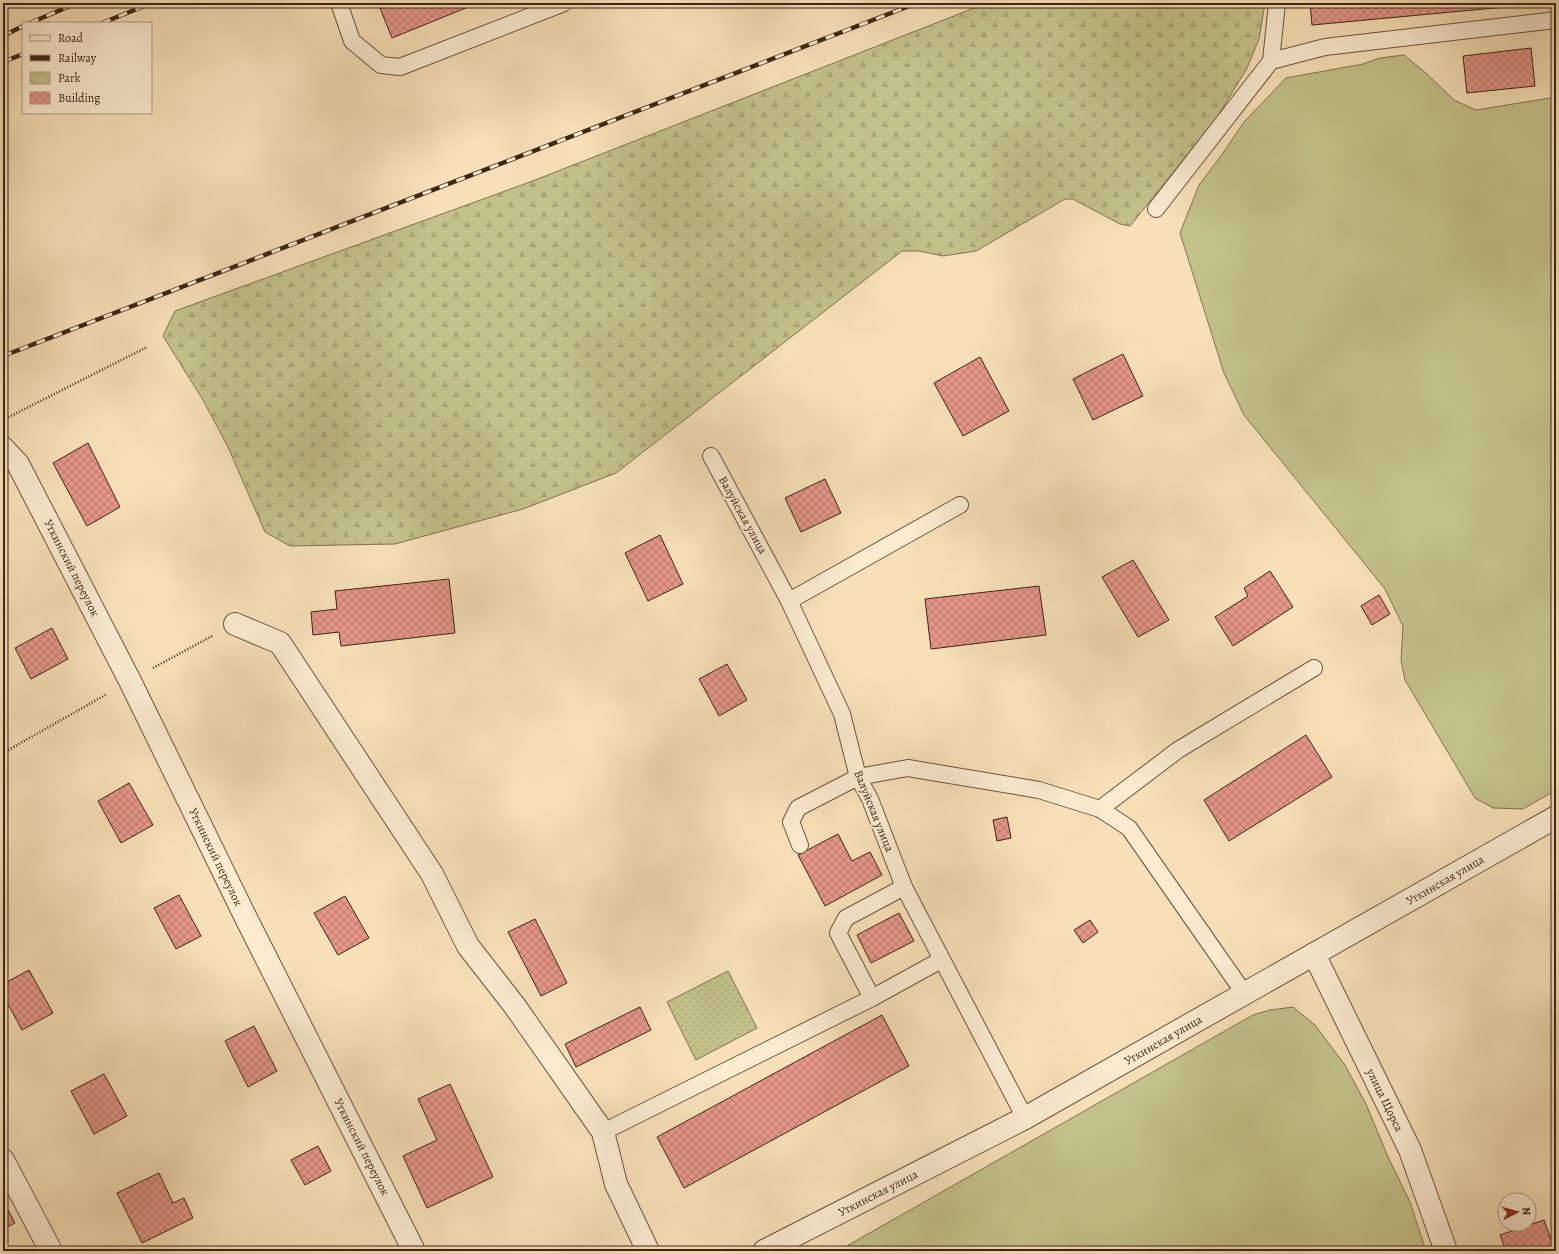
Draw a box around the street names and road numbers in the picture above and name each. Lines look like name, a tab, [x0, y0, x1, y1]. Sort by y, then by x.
street label: Валуйская улица	[715, 473, 771, 557]
street label: Уткинский переулок	[40, 517, 104, 619]
street label: Валуйская улица	[850, 768, 898, 855]
street label: Уткинский переулок	[185, 805, 247, 909]
street label: Уткинская улица	[1403, 851, 1487, 909]
street label: Уткинская улица	[1121, 1011, 1205, 1069]
street label: улица Щорса	[1362, 1065, 1407, 1135]
street label: Уткинский переулок	[330, 1096, 394, 1198]
street label: Уткинская улица	[835, 1166, 921, 1220]

